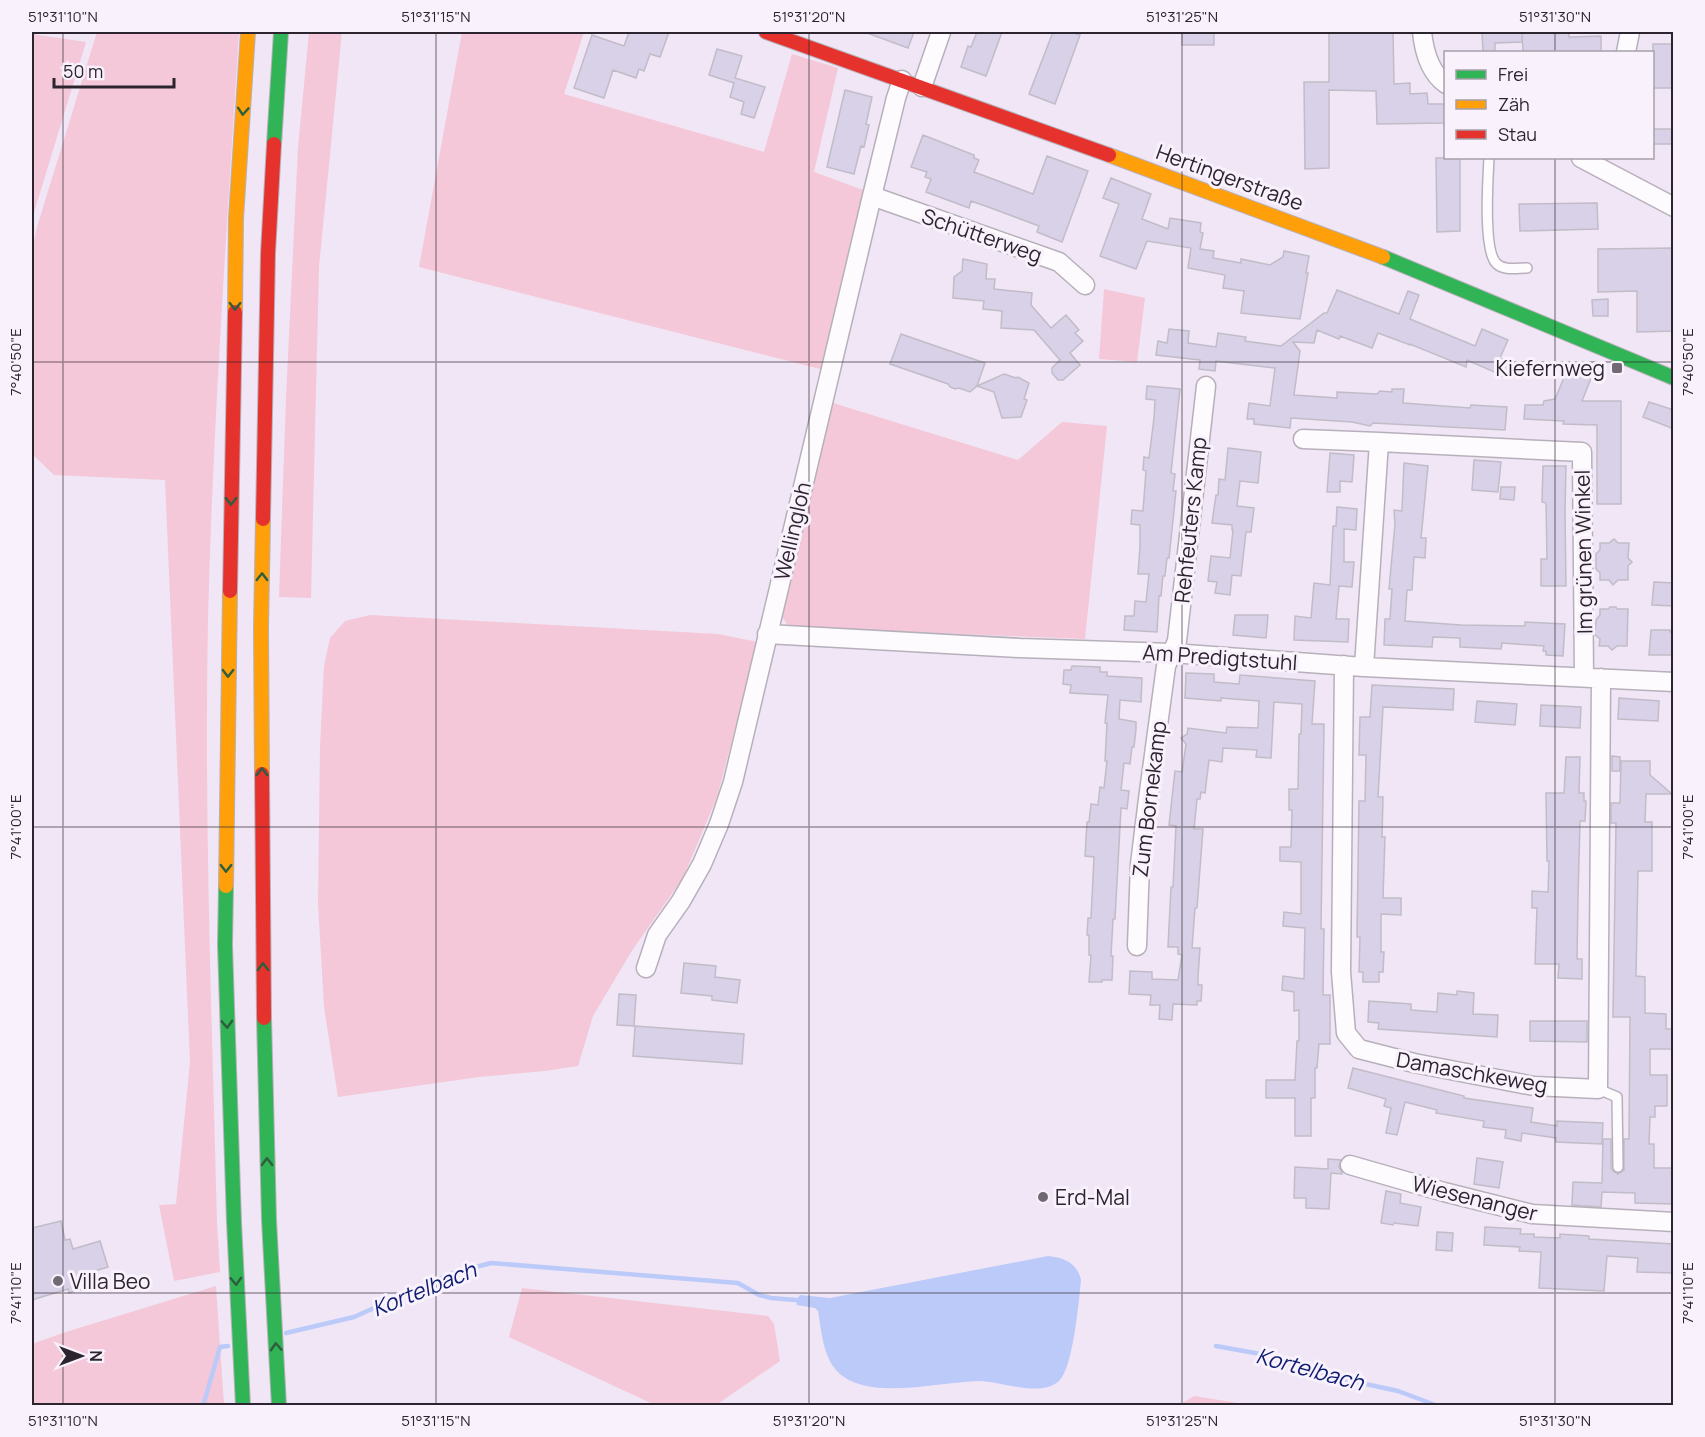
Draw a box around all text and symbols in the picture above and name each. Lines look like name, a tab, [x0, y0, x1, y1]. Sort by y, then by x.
text: 51°31'10"N	[28, 6, 98, 27]
text: 51°31'15"N	[401, 6, 471, 27]
text: 51°31'20"N	[773, 6, 845, 27]
text: 51°31'25"N	[1146, 6, 1218, 27]
text: 51°31'30"N	[1519, 6, 1591, 27]
scale bar	[54, 51, 174, 89]
legend	[1444, 51, 1654, 159]
text: 50 m	[63, 59, 103, 83]
text: Frei	[1498, 62, 1528, 86]
text: Zäh	[1498, 92, 1530, 116]
one-way arrow	[236, 106, 249, 115]
text: Stau	[1498, 122, 1537, 146]
street label: Hertingerstraße	[1152, 137, 1308, 217]
street label: Schütterweg	[918, 201, 1046, 269]
one-way arrow	[228, 301, 241, 310]
text: 7°40'50"E	[5, 328, 26, 396]
text: 7°40'50"E	[1677, 328, 1698, 396]
place label: Kiefernweg	[1496, 354, 1605, 382]
marker: Kiefernweg	[1610, 361, 1624, 375]
street label: Rehfeuters Kamp	[1167, 436, 1213, 604]
street label: Im grünen Winkel	[1568, 470, 1598, 634]
street label: Wellingloh	[767, 479, 817, 583]
one-way arrow	[225, 496, 237, 505]
one-way arrow	[256, 572, 268, 581]
street label: Am Predigtstuhl	[1142, 638, 1298, 676]
one-way arrow	[222, 669, 235, 678]
street label: Zum Bornekamp	[1126, 719, 1172, 879]
one-way arrow	[256, 767, 268, 776]
text: 7°41'00"E	[5, 795, 26, 859]
text: 7°41'00"E	[1677, 795, 1698, 859]
one-way arrow	[220, 864, 232, 873]
one-way arrow	[257, 962, 269, 971]
one-way arrow	[221, 1020, 234, 1029]
street label: Damaschkeweg	[1394, 1045, 1550, 1099]
one-way arrow	[261, 1157, 274, 1166]
street label: Wiesenanger	[1409, 1169, 1541, 1227]
place label: Erd-Mal	[1055, 1183, 1130, 1211]
marker: Erd-Mal	[1036, 1190, 1050, 1204]
water label: Kortelbach	[367, 1254, 481, 1324]
text: 7°41'10"E	[5, 1262, 26, 1324]
text: 7°41'10"E	[1677, 1262, 1698, 1324]
place label: Villa Beo	[70, 1267, 150, 1295]
marker: Villa Beo	[51, 1274, 65, 1288]
one-way arrow	[230, 1276, 243, 1285]
north arrow	[51, 1326, 111, 1386]
water label: Kortelbach	[1253, 1340, 1368, 1398]
one-way arrow	[270, 1343, 283, 1352]
text: N	[85, 1350, 107, 1362]
text: 51°31'10"N	[28, 1410, 98, 1431]
text: 51°31'15"N	[401, 1410, 471, 1431]
text: 51°31'20"N	[773, 1410, 845, 1431]
text: 51°31'25"N	[1146, 1410, 1218, 1431]
text: 51°31'30"N	[1519, 1410, 1591, 1431]

